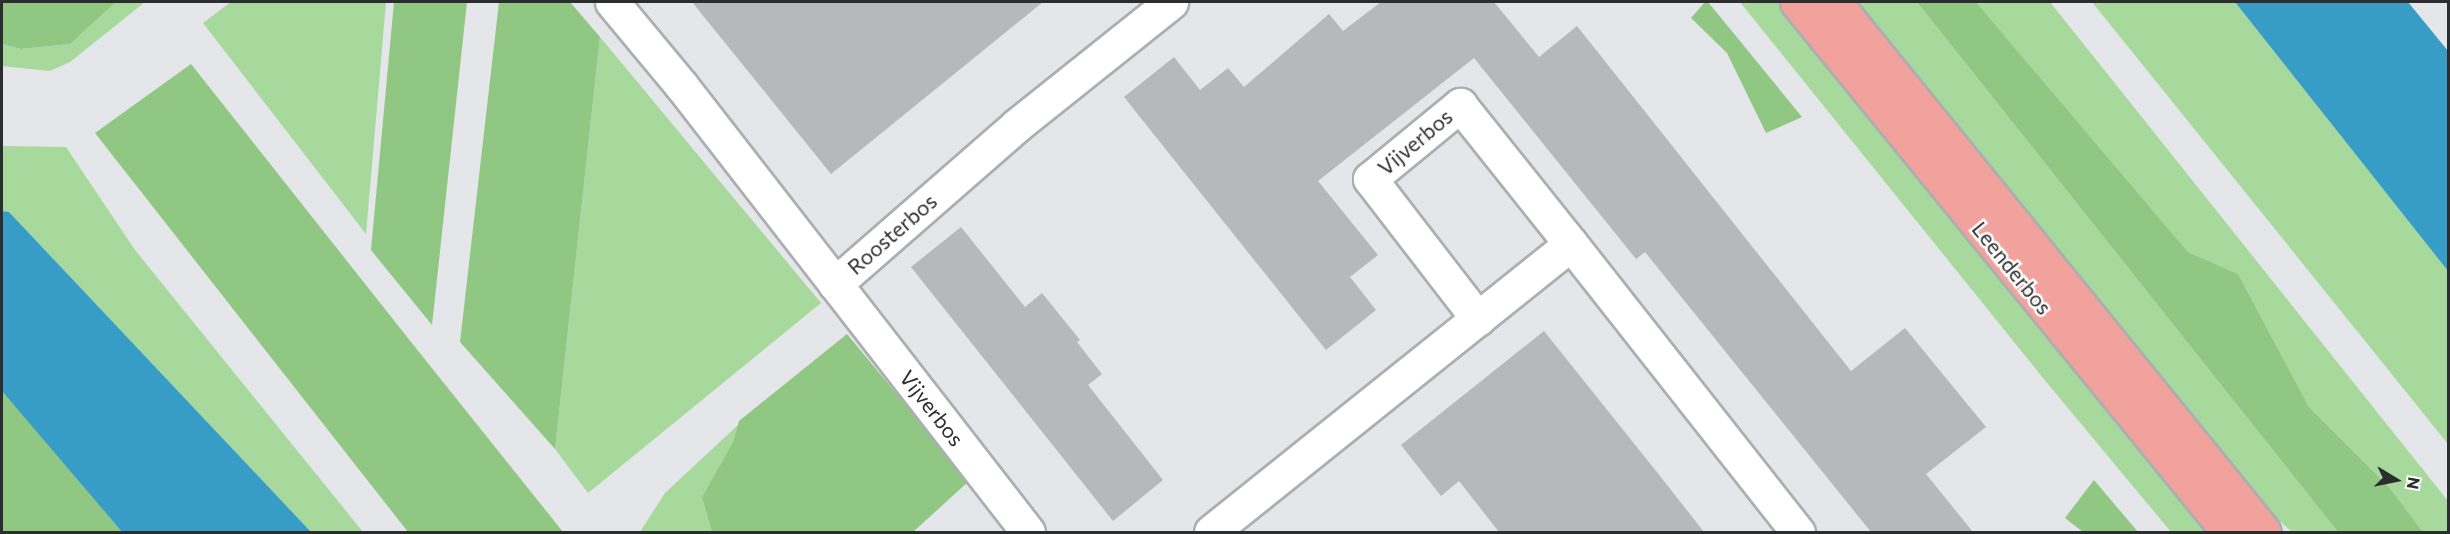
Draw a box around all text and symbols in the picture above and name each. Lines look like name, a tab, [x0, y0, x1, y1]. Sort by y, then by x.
street label: Vijverbos	[1373, 104, 1457, 180]
street label: Roosterbos	[842, 188, 942, 280]
street label: Leenderbos	[1967, 217, 2057, 319]
street label: Vijverbos	[895, 365, 969, 451]
north arrow	[2366, 450, 2426, 510]
text: N	[2404, 476, 2425, 491]

